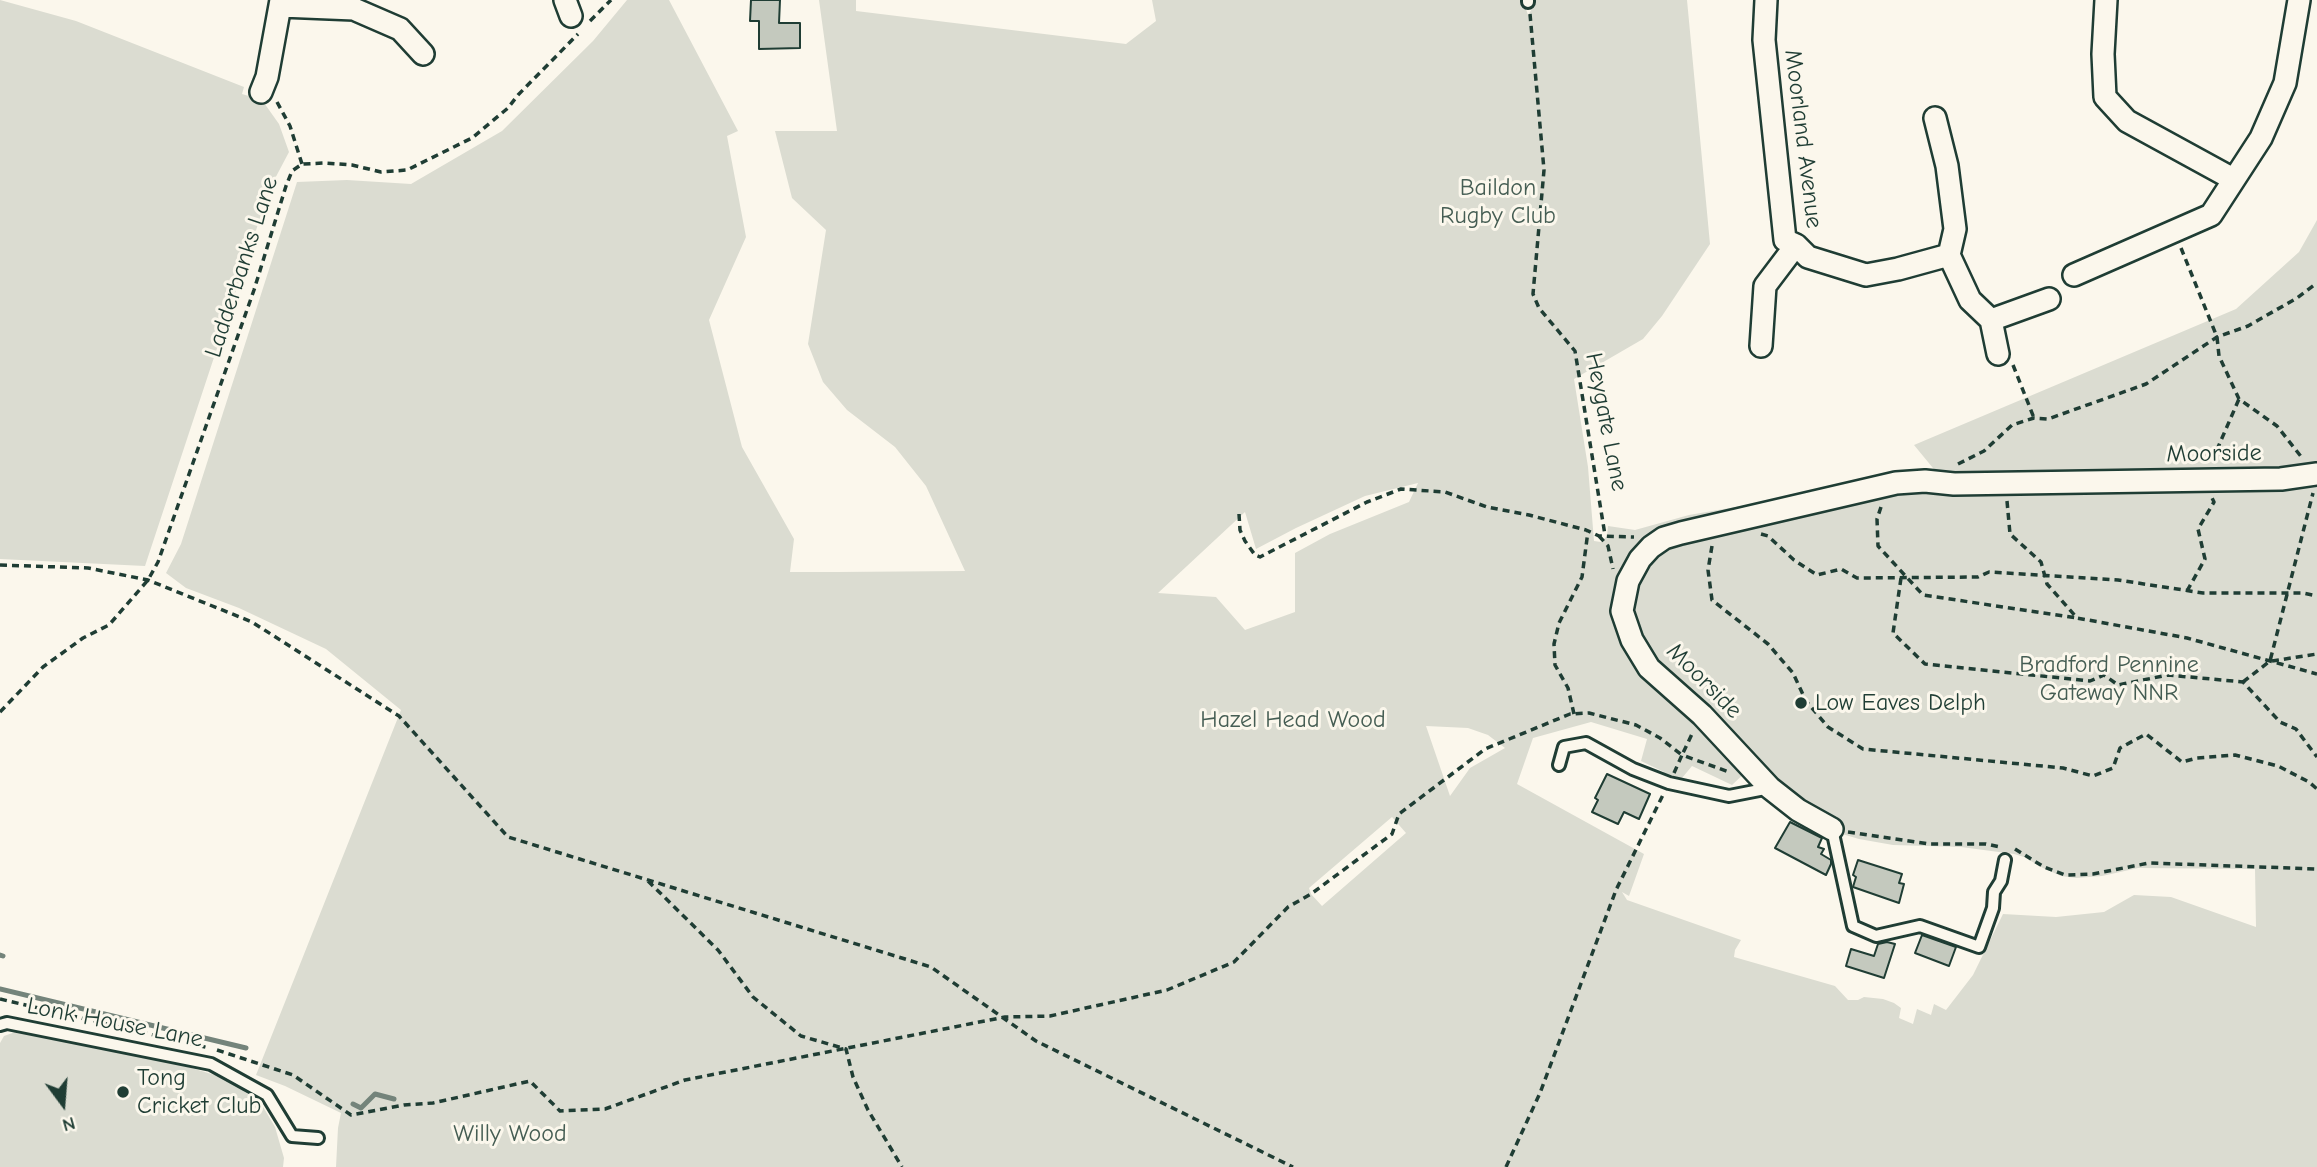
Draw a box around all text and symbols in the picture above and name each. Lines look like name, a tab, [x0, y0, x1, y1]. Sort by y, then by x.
street label: Moorland Avenue	[1778, 48, 1828, 230]
street label: Ladderbanks Lane	[199, 173, 285, 361]
park label: Baildon Rugby Club	[1440, 174, 1556, 230]
street label: Heygate Lane	[1578, 350, 1634, 494]
street label: Moorside	[2166, 439, 2262, 469]
street label: Moorside	[1660, 637, 1748, 725]
park label: Bradford Pennine Gateway NNR	[2019, 651, 2199, 707]
place label: Low Eaves Delph	[1815, 689, 1986, 717]
marker: Low Eaves Delph	[1793, 695, 1809, 711]
park label: Hazel Head Wood	[1200, 706, 1386, 734]
street label: Lonk House Lane	[25, 992, 205, 1054]
place label: Tong Cricket Club	[137, 1064, 261, 1120]
north arrow	[28, 1069, 98, 1139]
marker: Tong Cricket Club	[115, 1084, 131, 1100]
text: N	[60, 1112, 78, 1136]
park label: Willy Wood	[453, 1120, 567, 1148]

